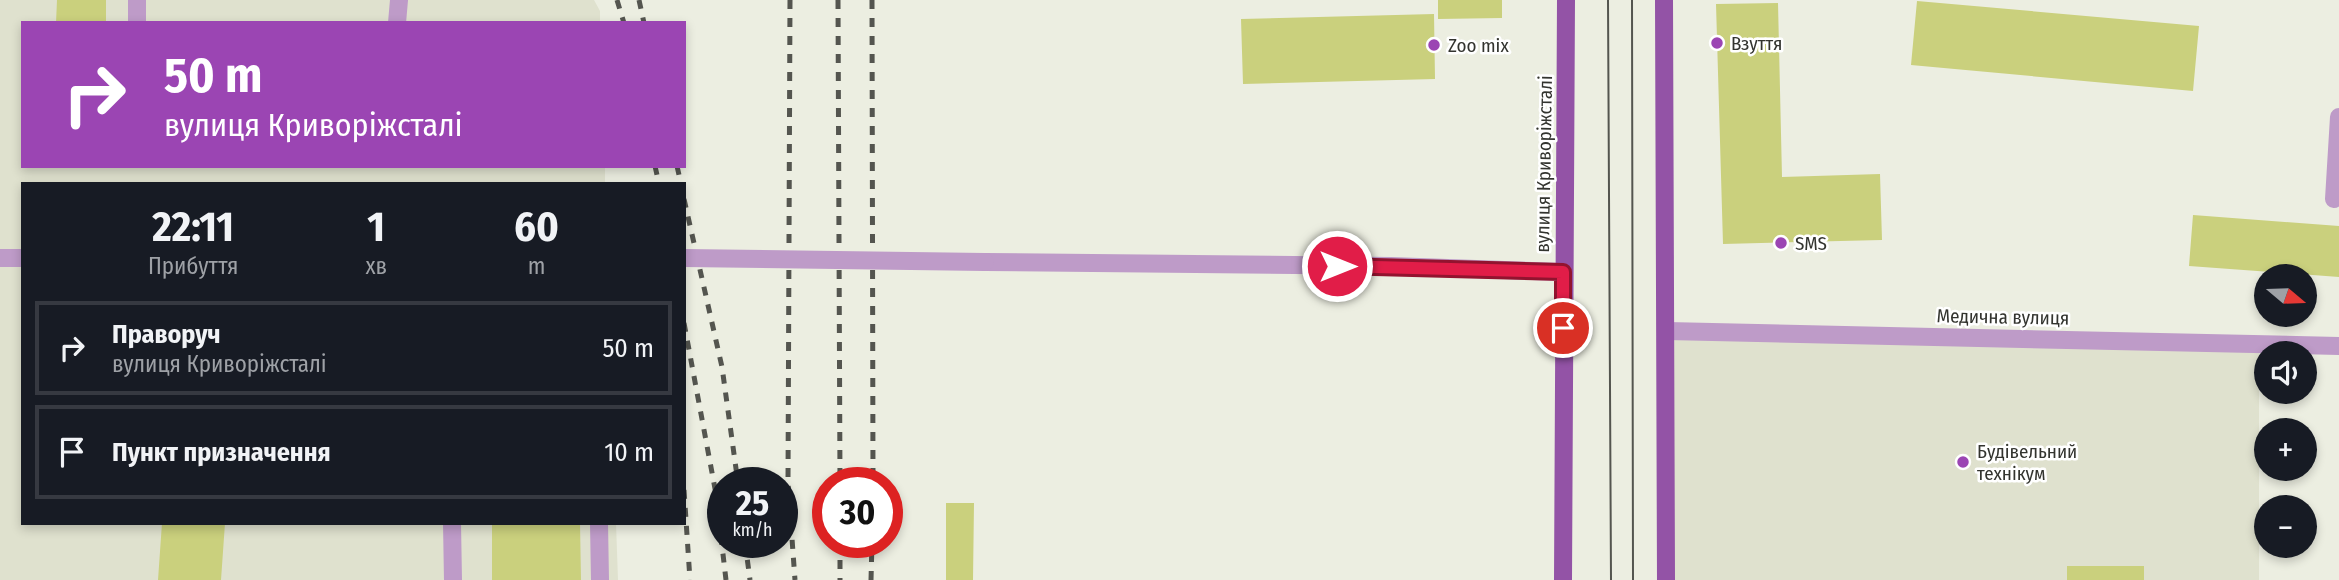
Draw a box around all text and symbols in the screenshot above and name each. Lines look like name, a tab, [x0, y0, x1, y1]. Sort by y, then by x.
place label: Взуття	[1731, 32, 1782, 55]
place label: Zoo mix	[1448, 34, 1509, 57]
marker: Взуття	[1709, 35, 1725, 51]
marker: Zoo mix	[1426, 37, 1442, 53]
text: 50 m	[164, 46, 262, 105]
icon: right	[49, 49, 140, 140]
street label: вулиця Криворіжсталі	[1531, 75, 1557, 253]
text: вулиця Криворіжсталі	[164, 106, 463, 144]
text: 22:11	[152, 202, 234, 252]
text: 1	[367, 202, 385, 252]
text: 60	[514, 202, 559, 252]
position arrow	[1300, 229, 1374, 303]
place label: SMS	[1795, 232, 1827, 255]
marker: SMS	[1773, 235, 1789, 251]
text: Прибуття	[148, 252, 238, 280]
text: хв	[365, 252, 387, 280]
text: m	[528, 252, 545, 280]
north arrow	[2254, 264, 2317, 327]
map controls	[2254, 264, 2317, 558]
pin	[1533, 298, 1593, 358]
street label: Медична вулиця	[1936, 304, 2070, 330]
icon: arrive	[1544, 309, 1582, 347]
text: Праворуч	[112, 319, 221, 350]
icon: right	[53, 329, 91, 367]
text: 50 m	[602, 333, 654, 364]
button: sound	[2254, 341, 2317, 404]
text: вулиця Криворіжсталі	[112, 350, 327, 378]
button: +	[2254, 418, 2317, 481]
icon: arrive	[53, 433, 91, 471]
text: Пункт призначення	[112, 437, 331, 468]
text: 10 m	[604, 437, 654, 468]
place label: Будівельний технікум	[1977, 440, 2077, 485]
marker: Будівельний технікум	[1955, 454, 1971, 470]
speed limit sign: 30	[812, 467, 903, 558]
text: 25	[736, 482, 769, 524]
button: −	[2254, 495, 2317, 558]
text: km/h	[732, 519, 773, 541]

